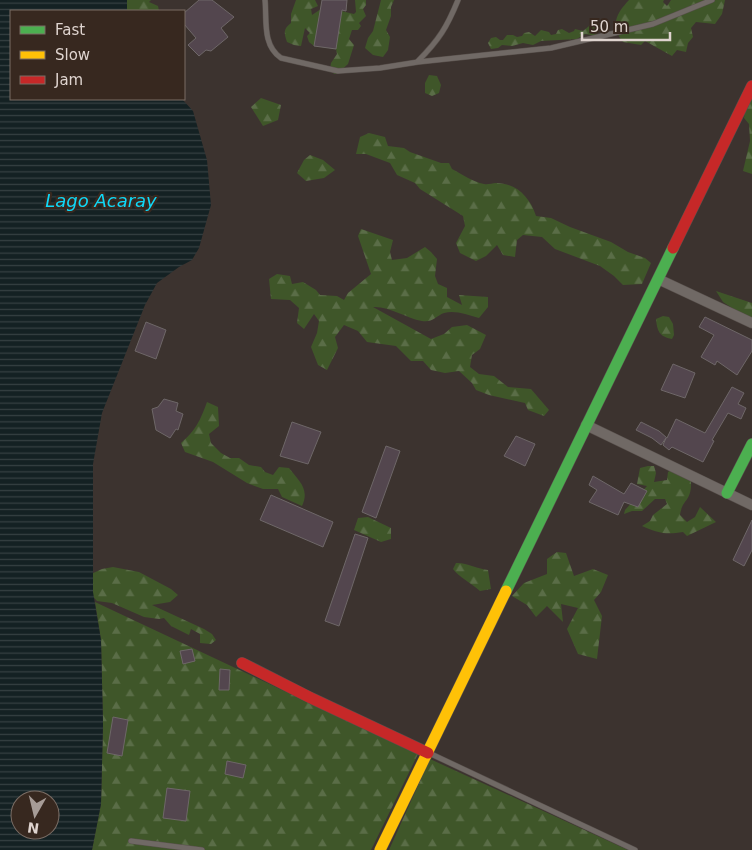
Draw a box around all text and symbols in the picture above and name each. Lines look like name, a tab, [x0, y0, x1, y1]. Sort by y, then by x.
legend	[10, 10, 185, 100]
scale bar	[582, 10, 670, 42]
text: 50 m	[590, 18, 628, 36]
text: Fast	[55, 21, 85, 39]
text: Slow	[55, 46, 90, 64]
text: Jam	[54, 71, 83, 89]
water label: Lago Acaray	[45, 190, 157, 211]
north arrow	[10, 790, 60, 840]
text: N	[26, 819, 40, 837]

